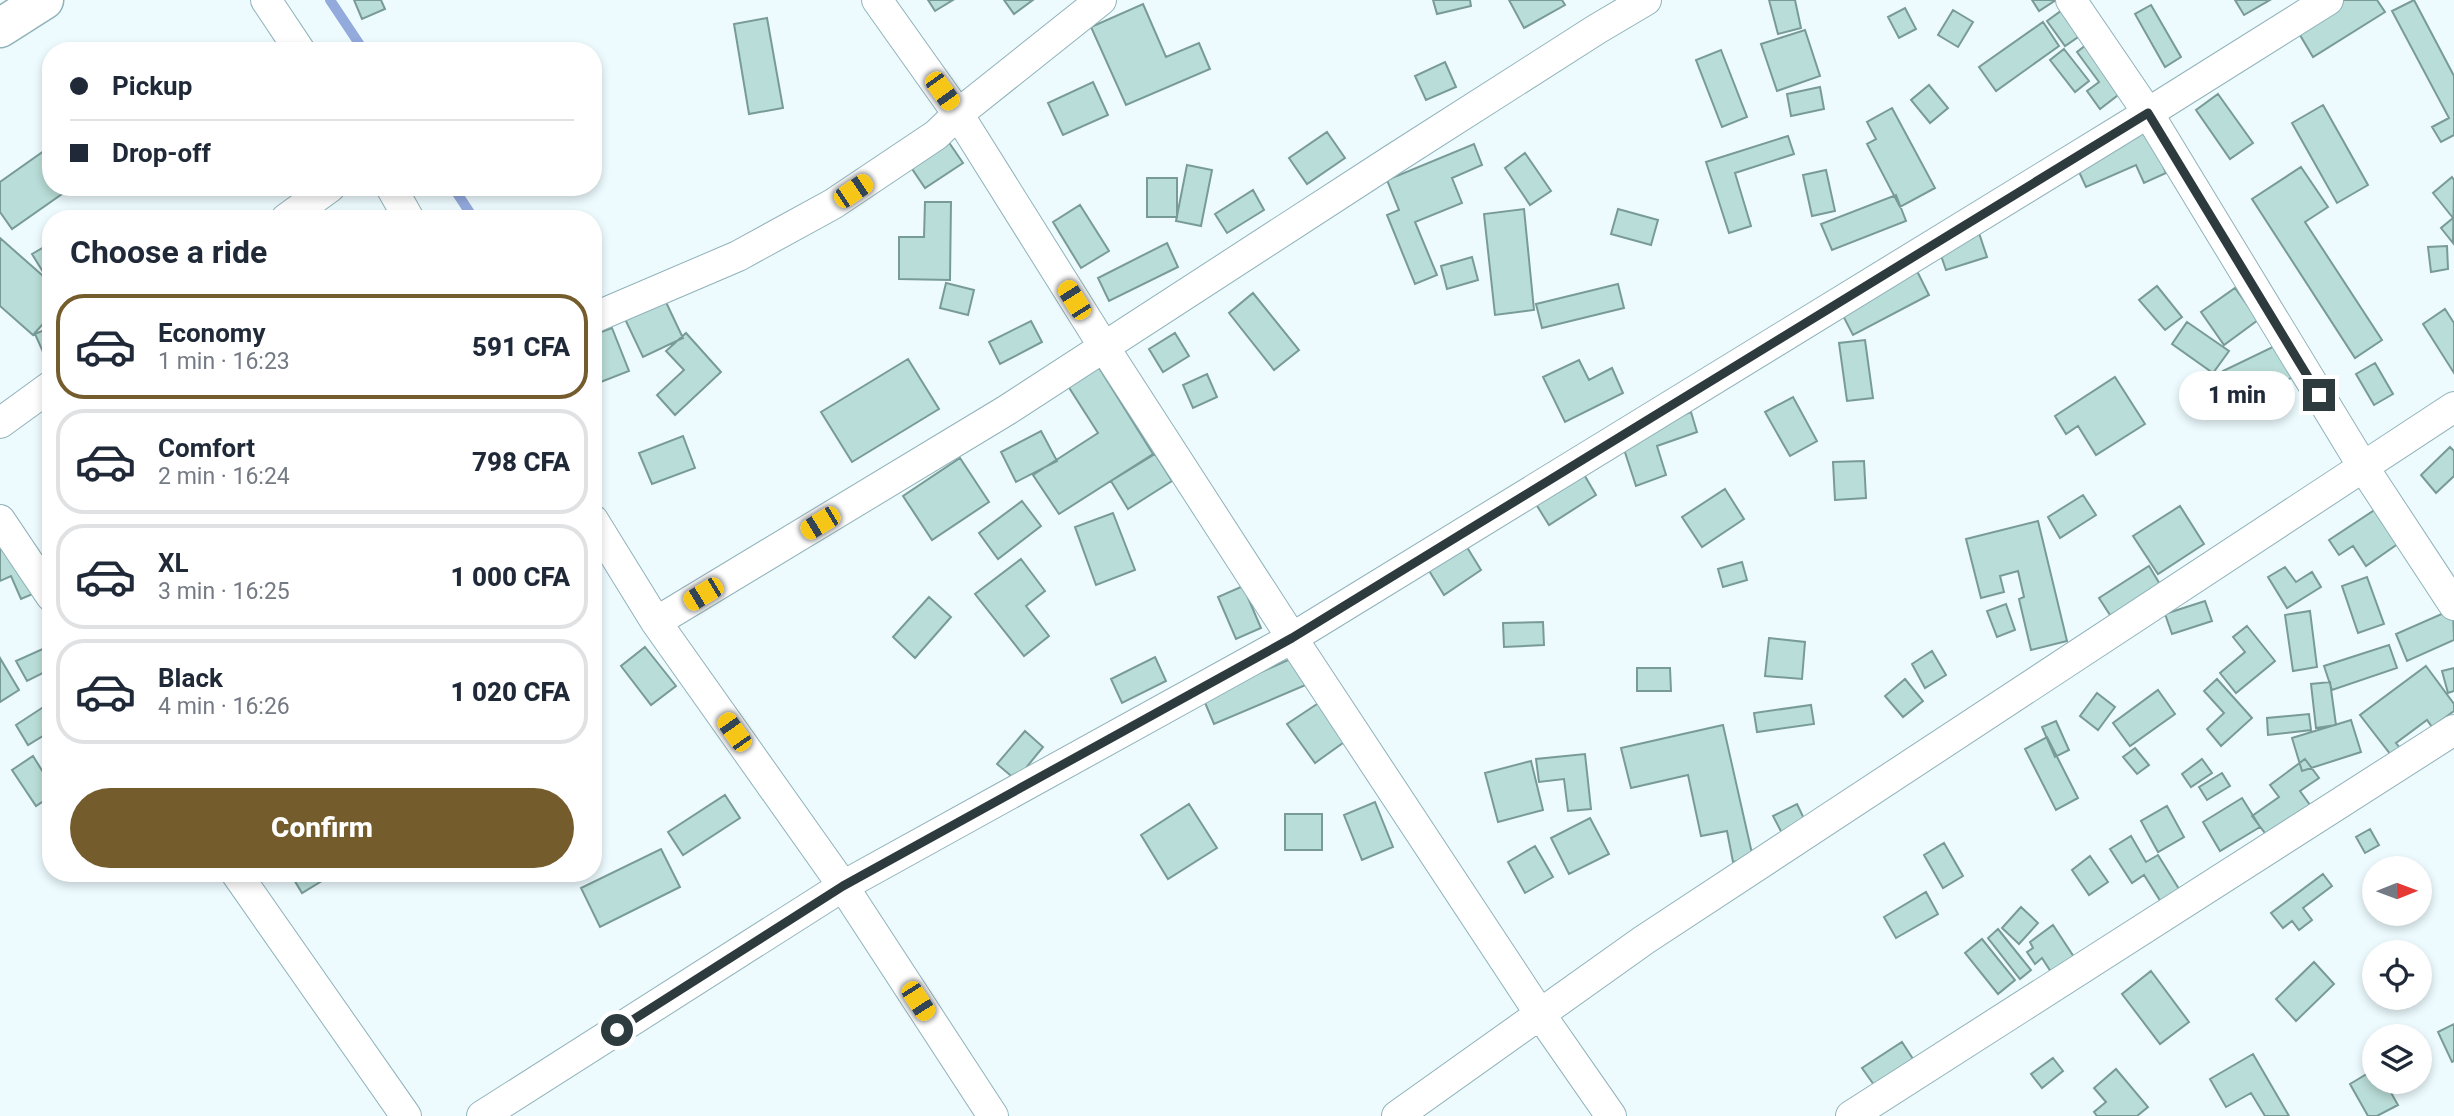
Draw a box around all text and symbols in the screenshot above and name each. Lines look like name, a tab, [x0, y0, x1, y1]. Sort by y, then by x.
car	[922, 68, 963, 114]
text: Pickup	[112, 71, 192, 101]
text: Drop-off	[112, 138, 211, 168]
car	[830, 171, 877, 211]
text: Choose a ride	[70, 233, 267, 271]
car	[1054, 277, 1095, 323]
icon: car	[74, 315, 137, 378]
text: Economy	[158, 318, 265, 348]
text: 591 CFA	[472, 332, 570, 362]
text: 1 min · 16:23	[158, 348, 290, 375]
callout: 1 min	[2179, 370, 2294, 420]
route end	[2303, 379, 2335, 411]
text: 1 min	[2208, 382, 2266, 409]
icon: car	[74, 430, 137, 493]
text: Comfort	[158, 433, 255, 463]
text: 798 CFA	[472, 447, 570, 477]
text: 2 min · 16:24	[158, 463, 290, 490]
car	[797, 503, 844, 543]
icon: car	[74, 545, 137, 608]
text: XL	[158, 548, 189, 578]
text: 1 000 CFA	[451, 562, 570, 592]
car	[680, 574, 727, 614]
text: 3 min · 16:25	[158, 578, 290, 605]
icon: car	[74, 660, 137, 723]
text: Black	[158, 663, 223, 693]
text: 1 020 CFA	[451, 677, 570, 707]
text: 4 min · 16:26	[158, 693, 290, 720]
car	[714, 709, 755, 755]
button: Confirm	[70, 788, 574, 868]
north arrow	[2362, 856, 2432, 926]
map controls	[2362, 856, 2432, 1094]
button: locate	[2362, 940, 2432, 1010]
car	[898, 978, 939, 1024]
route start	[601, 1014, 633, 1046]
button: layers	[2362, 1024, 2432, 1094]

